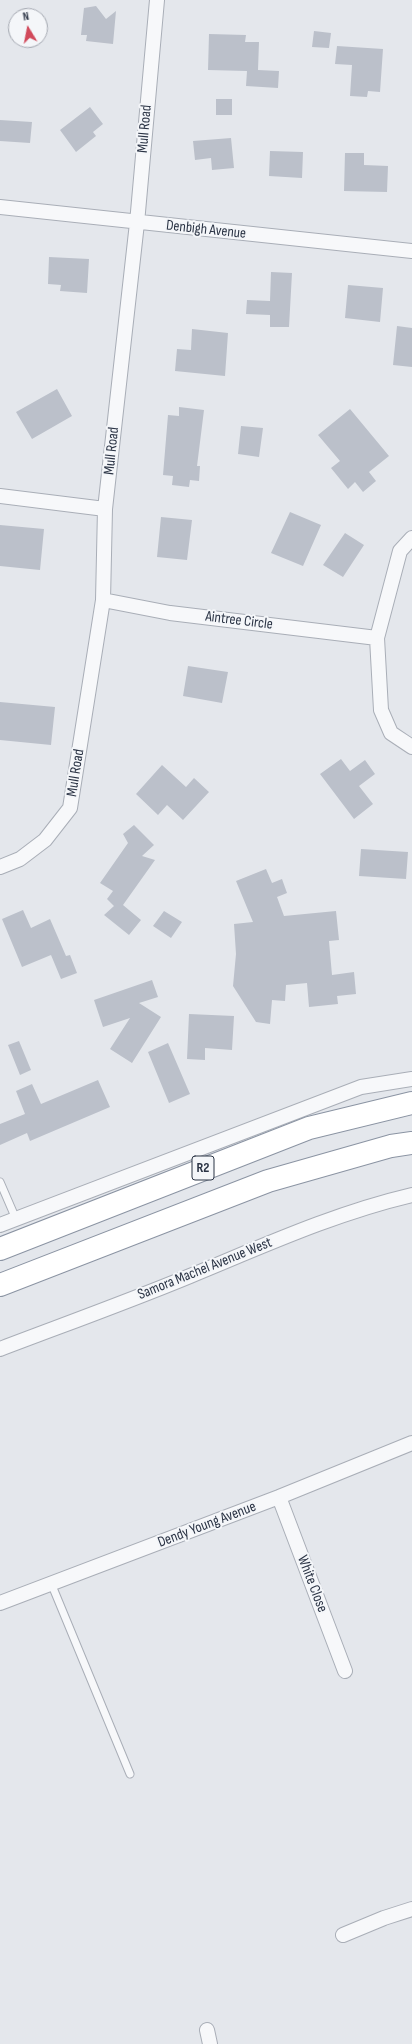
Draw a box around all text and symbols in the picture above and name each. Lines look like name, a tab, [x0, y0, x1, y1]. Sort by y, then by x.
north arrow	[8, 8, 48, 48]
text: N	[22, 10, 30, 24]
street label: Mull Road	[134, 104, 156, 154]
street label: Denbigh Avenue	[165, 217, 247, 243]
street label: Mull Road	[101, 426, 123, 476]
street label: Aintree Circle	[204, 608, 274, 634]
street label: Mull Road	[63, 748, 89, 798]
road number: R2	[192, 1156, 214, 1180]
street label: Samora Machel Avenue West	[135, 1234, 275, 1304]
street label: Dendy Young Avenue	[155, 1498, 259, 1552]
street label: White Close	[293, 1553, 331, 1615]

